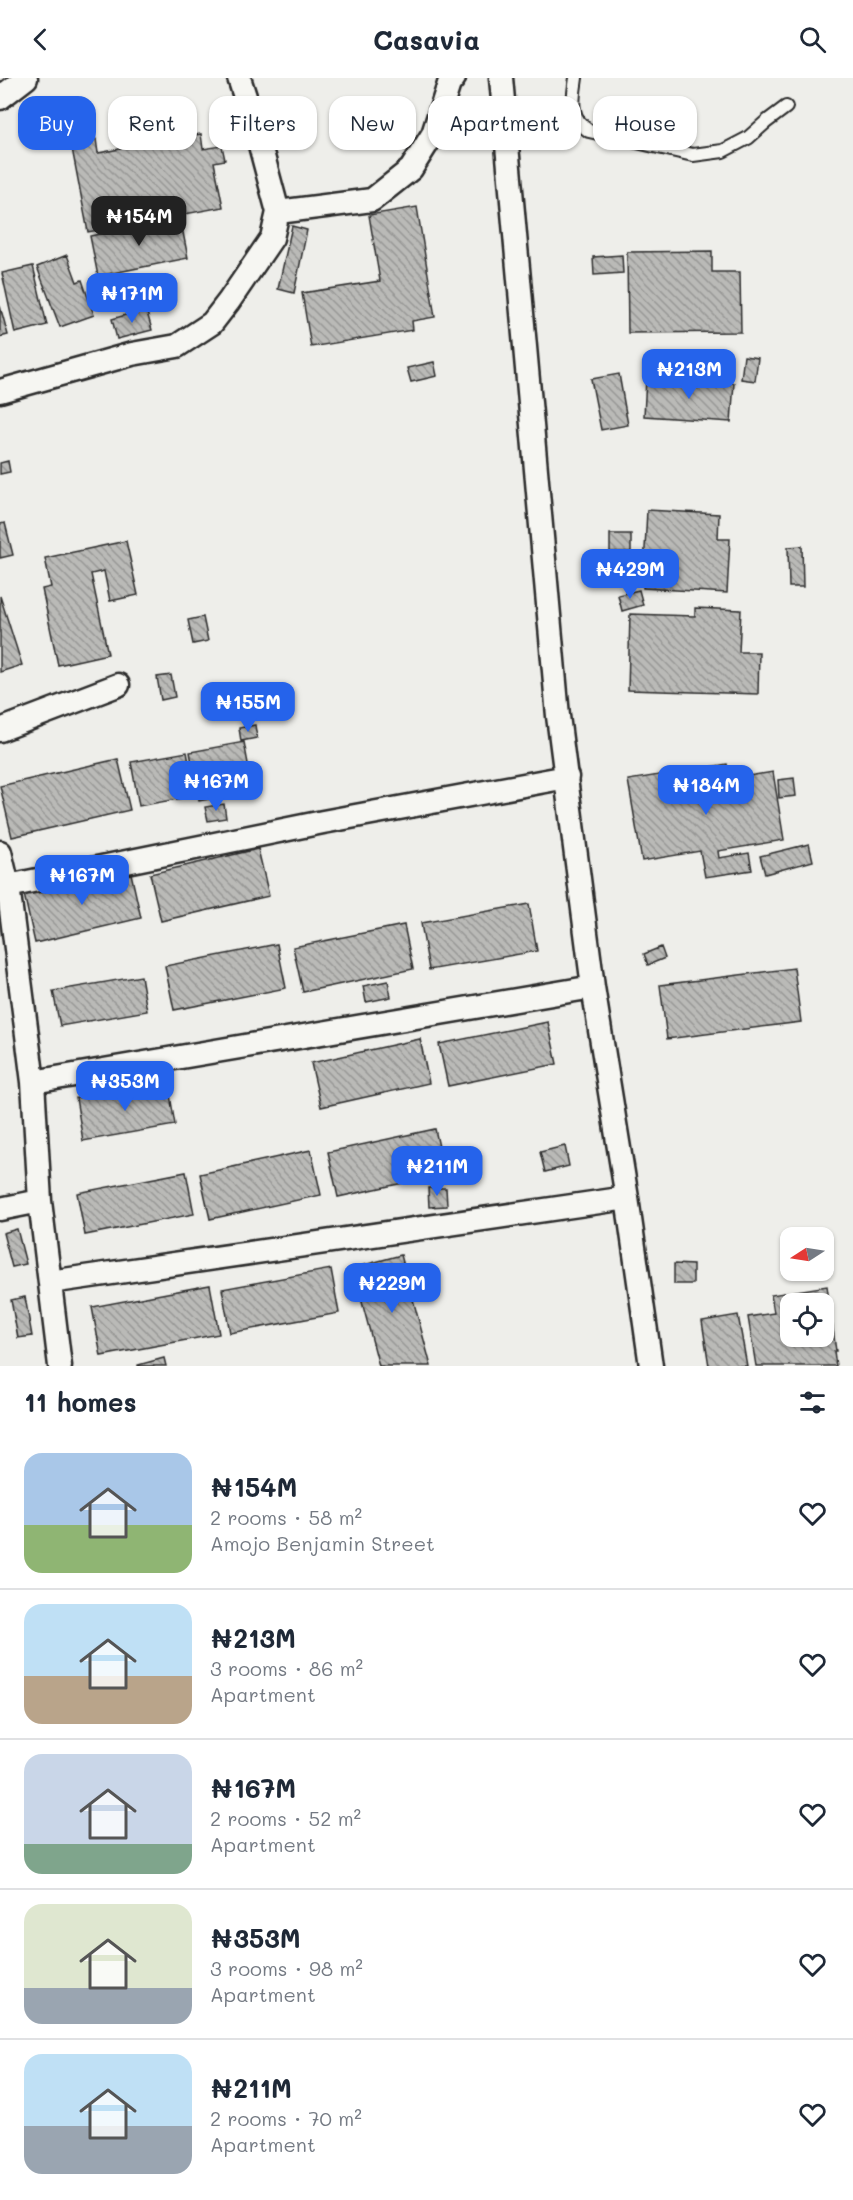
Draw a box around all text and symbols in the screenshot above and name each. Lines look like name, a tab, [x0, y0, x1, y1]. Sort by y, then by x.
text: Casavia	[373, 22, 480, 57]
icon: back	[24, 23, 57, 56]
icon: search	[796, 23, 829, 56]
chip: Buy	[18, 96, 96, 150]
chip: Rent	[108, 96, 197, 150]
chip: Filters	[209, 96, 317, 150]
chip: New	[329, 96, 416, 150]
chip: Apartment	[428, 96, 581, 150]
chip: House	[593, 96, 697, 150]
pin: ₦154M	[97, 196, 181, 247]
text: ₦154M	[105, 202, 173, 228]
pin: ₦171M	[90, 273, 174, 324]
text: ₦171M	[100, 279, 164, 305]
pin: ₦213M	[647, 349, 731, 400]
text: ₦213M	[656, 355, 722, 381]
pin: ₦429M	[588, 549, 672, 600]
text: ₦429M	[595, 555, 665, 581]
pin: ₦155M	[206, 682, 290, 733]
text: ₦155M	[215, 688, 281, 714]
pin: ₦167M	[174, 761, 258, 812]
pin: ₦184M	[664, 765, 748, 816]
text: ₦167M	[183, 767, 249, 793]
text: ₦184M	[672, 771, 740, 797]
pin: ₦167M	[40, 855, 124, 906]
text: ₦167M	[49, 861, 115, 887]
pin: ₦353M	[83, 1061, 167, 1112]
text: ₦353M	[90, 1067, 160, 1093]
pin: ₦211M	[395, 1146, 479, 1197]
text: ₦211M	[405, 1152, 469, 1178]
north arrow	[780, 1227, 834, 1281]
map controls	[780, 1227, 834, 1347]
pin: ₦229M	[350, 1263, 434, 1314]
text: ₦229M	[358, 1269, 426, 1295]
button: locate	[780, 1293, 834, 1347]
text: 11 homes	[24, 1385, 137, 1419]
icon: filters	[796, 1386, 829, 1419]
text: ₦154M	[210, 1470, 298, 1504]
icon: home	[72, 1477, 144, 1549]
icon: heart	[796, 1497, 829, 1530]
text: 2 rooms · 58 m²	[210, 1504, 362, 1530]
text: Amojo Benjamin Street	[210, 1530, 435, 1556]
text: ₦213M	[210, 1621, 296, 1655]
icon: home	[72, 1628, 144, 1700]
icon: heart	[796, 1648, 829, 1681]
text: 3 rooms · 86 m²	[210, 1655, 363, 1681]
text: Apartment	[210, 1681, 316, 1707]
text: ₦167M	[210, 1771, 296, 1805]
icon: home	[72, 1778, 144, 1850]
icon: heart	[796, 1798, 829, 1831]
text: 2 rooms · 52 m²	[210, 1805, 361, 1831]
text: Apartment	[210, 1831, 316, 1857]
text: ₦353M	[210, 1921, 301, 1955]
icon: home	[72, 1928, 144, 2000]
icon: heart	[796, 1948, 829, 1981]
text: 3 rooms · 98 m²	[210, 1955, 363, 1981]
text: Apartment	[210, 1981, 316, 2007]
text: ₦211M	[210, 2071, 292, 2105]
icon: home	[72, 2078, 144, 2150]
icon: heart	[796, 2098, 829, 2131]
text: 2 rooms · 70 m²	[210, 2105, 362, 2131]
text: Apartment	[210, 2131, 316, 2157]

